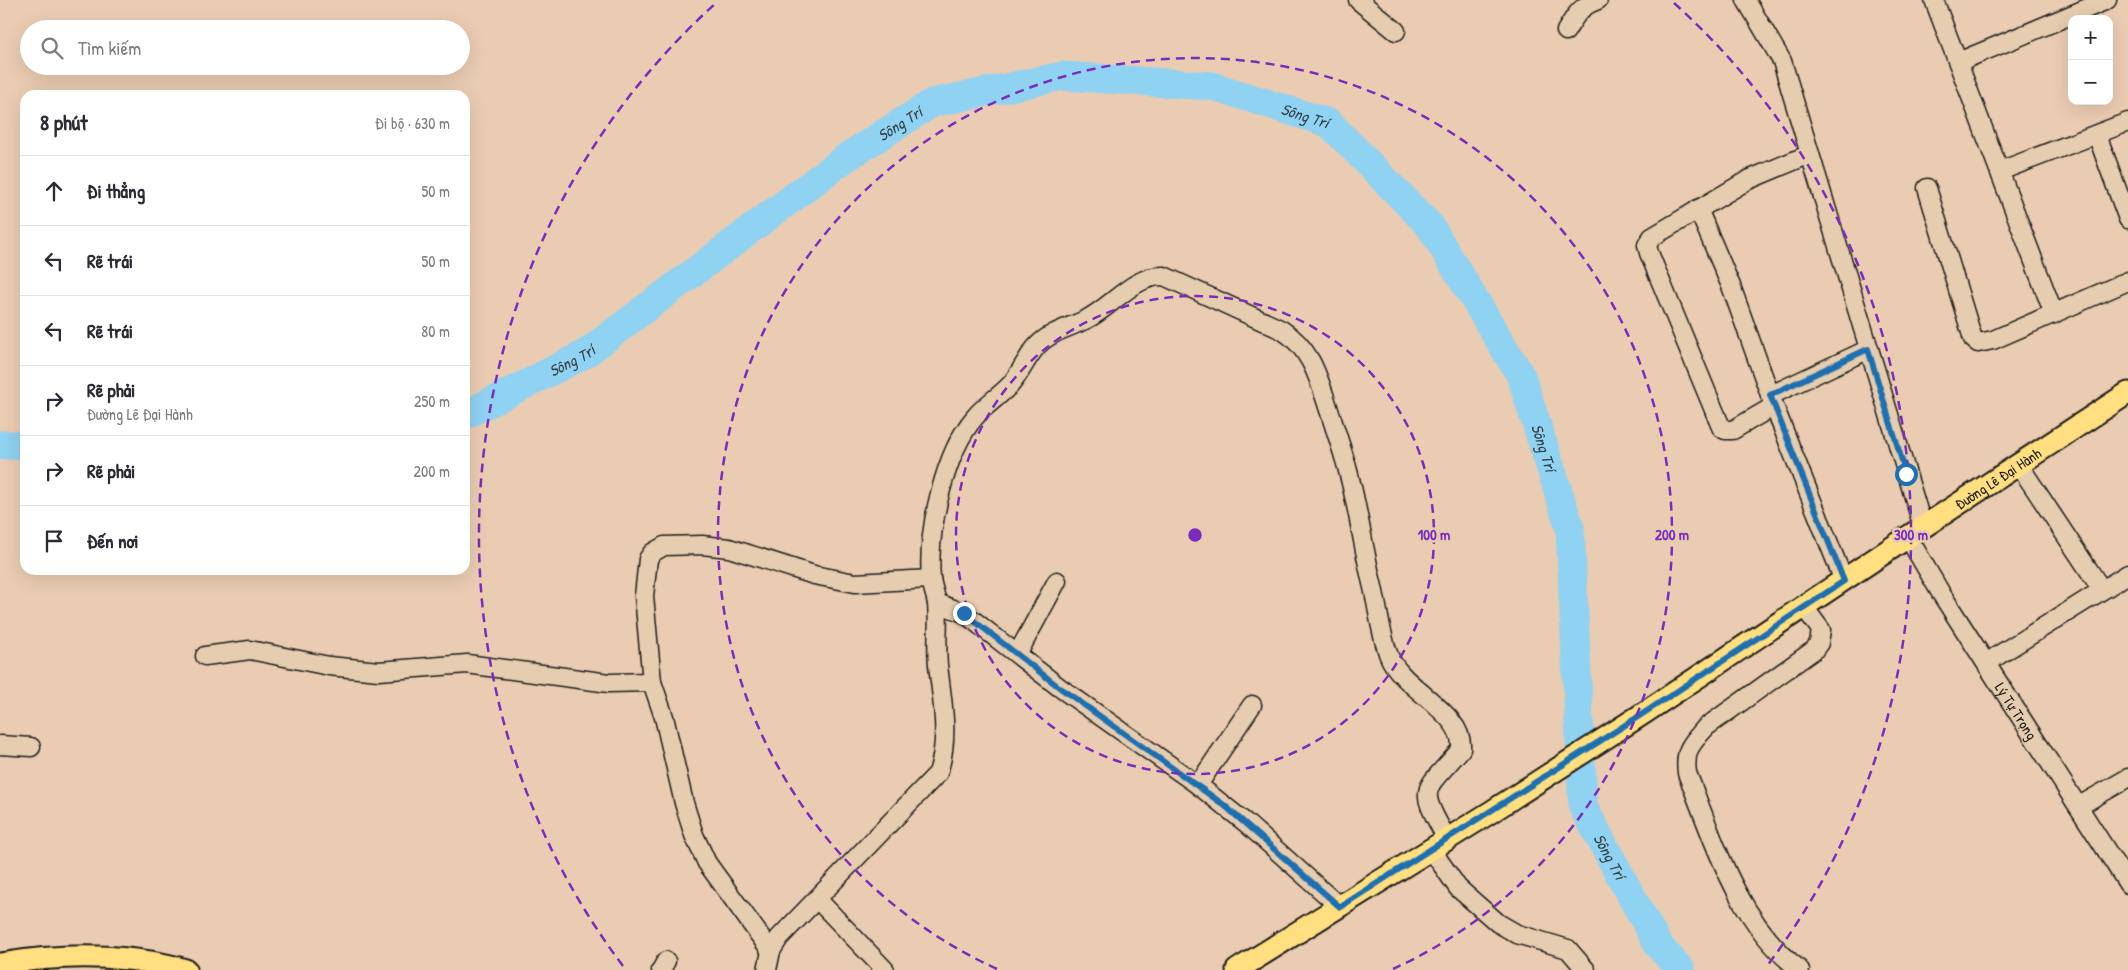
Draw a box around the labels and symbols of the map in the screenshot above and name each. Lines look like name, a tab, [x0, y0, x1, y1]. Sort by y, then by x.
water label: Sông Trí	[1279, 98, 1334, 134]
water label: Sông Trí	[873, 100, 928, 146]
water label: Sông Trí	[545, 338, 601, 382]
water label: Sông Trí	[1526, 421, 1563, 477]
street label: Đường Lê Đại Hành	[1950, 442, 2045, 514]
route start	[1895, 463, 1918, 486]
text: 100 m	[1418, 524, 1450, 545]
text: 200 m	[1655, 524, 1689, 545]
text: 300 m	[1894, 524, 1928, 545]
centre of rings	[1186, 526, 1204, 544]
route end	[953, 602, 976, 625]
street label: Lý Tự Trọng	[1990, 678, 2043, 744]
water label: Sông Trí	[1589, 830, 1632, 885]

